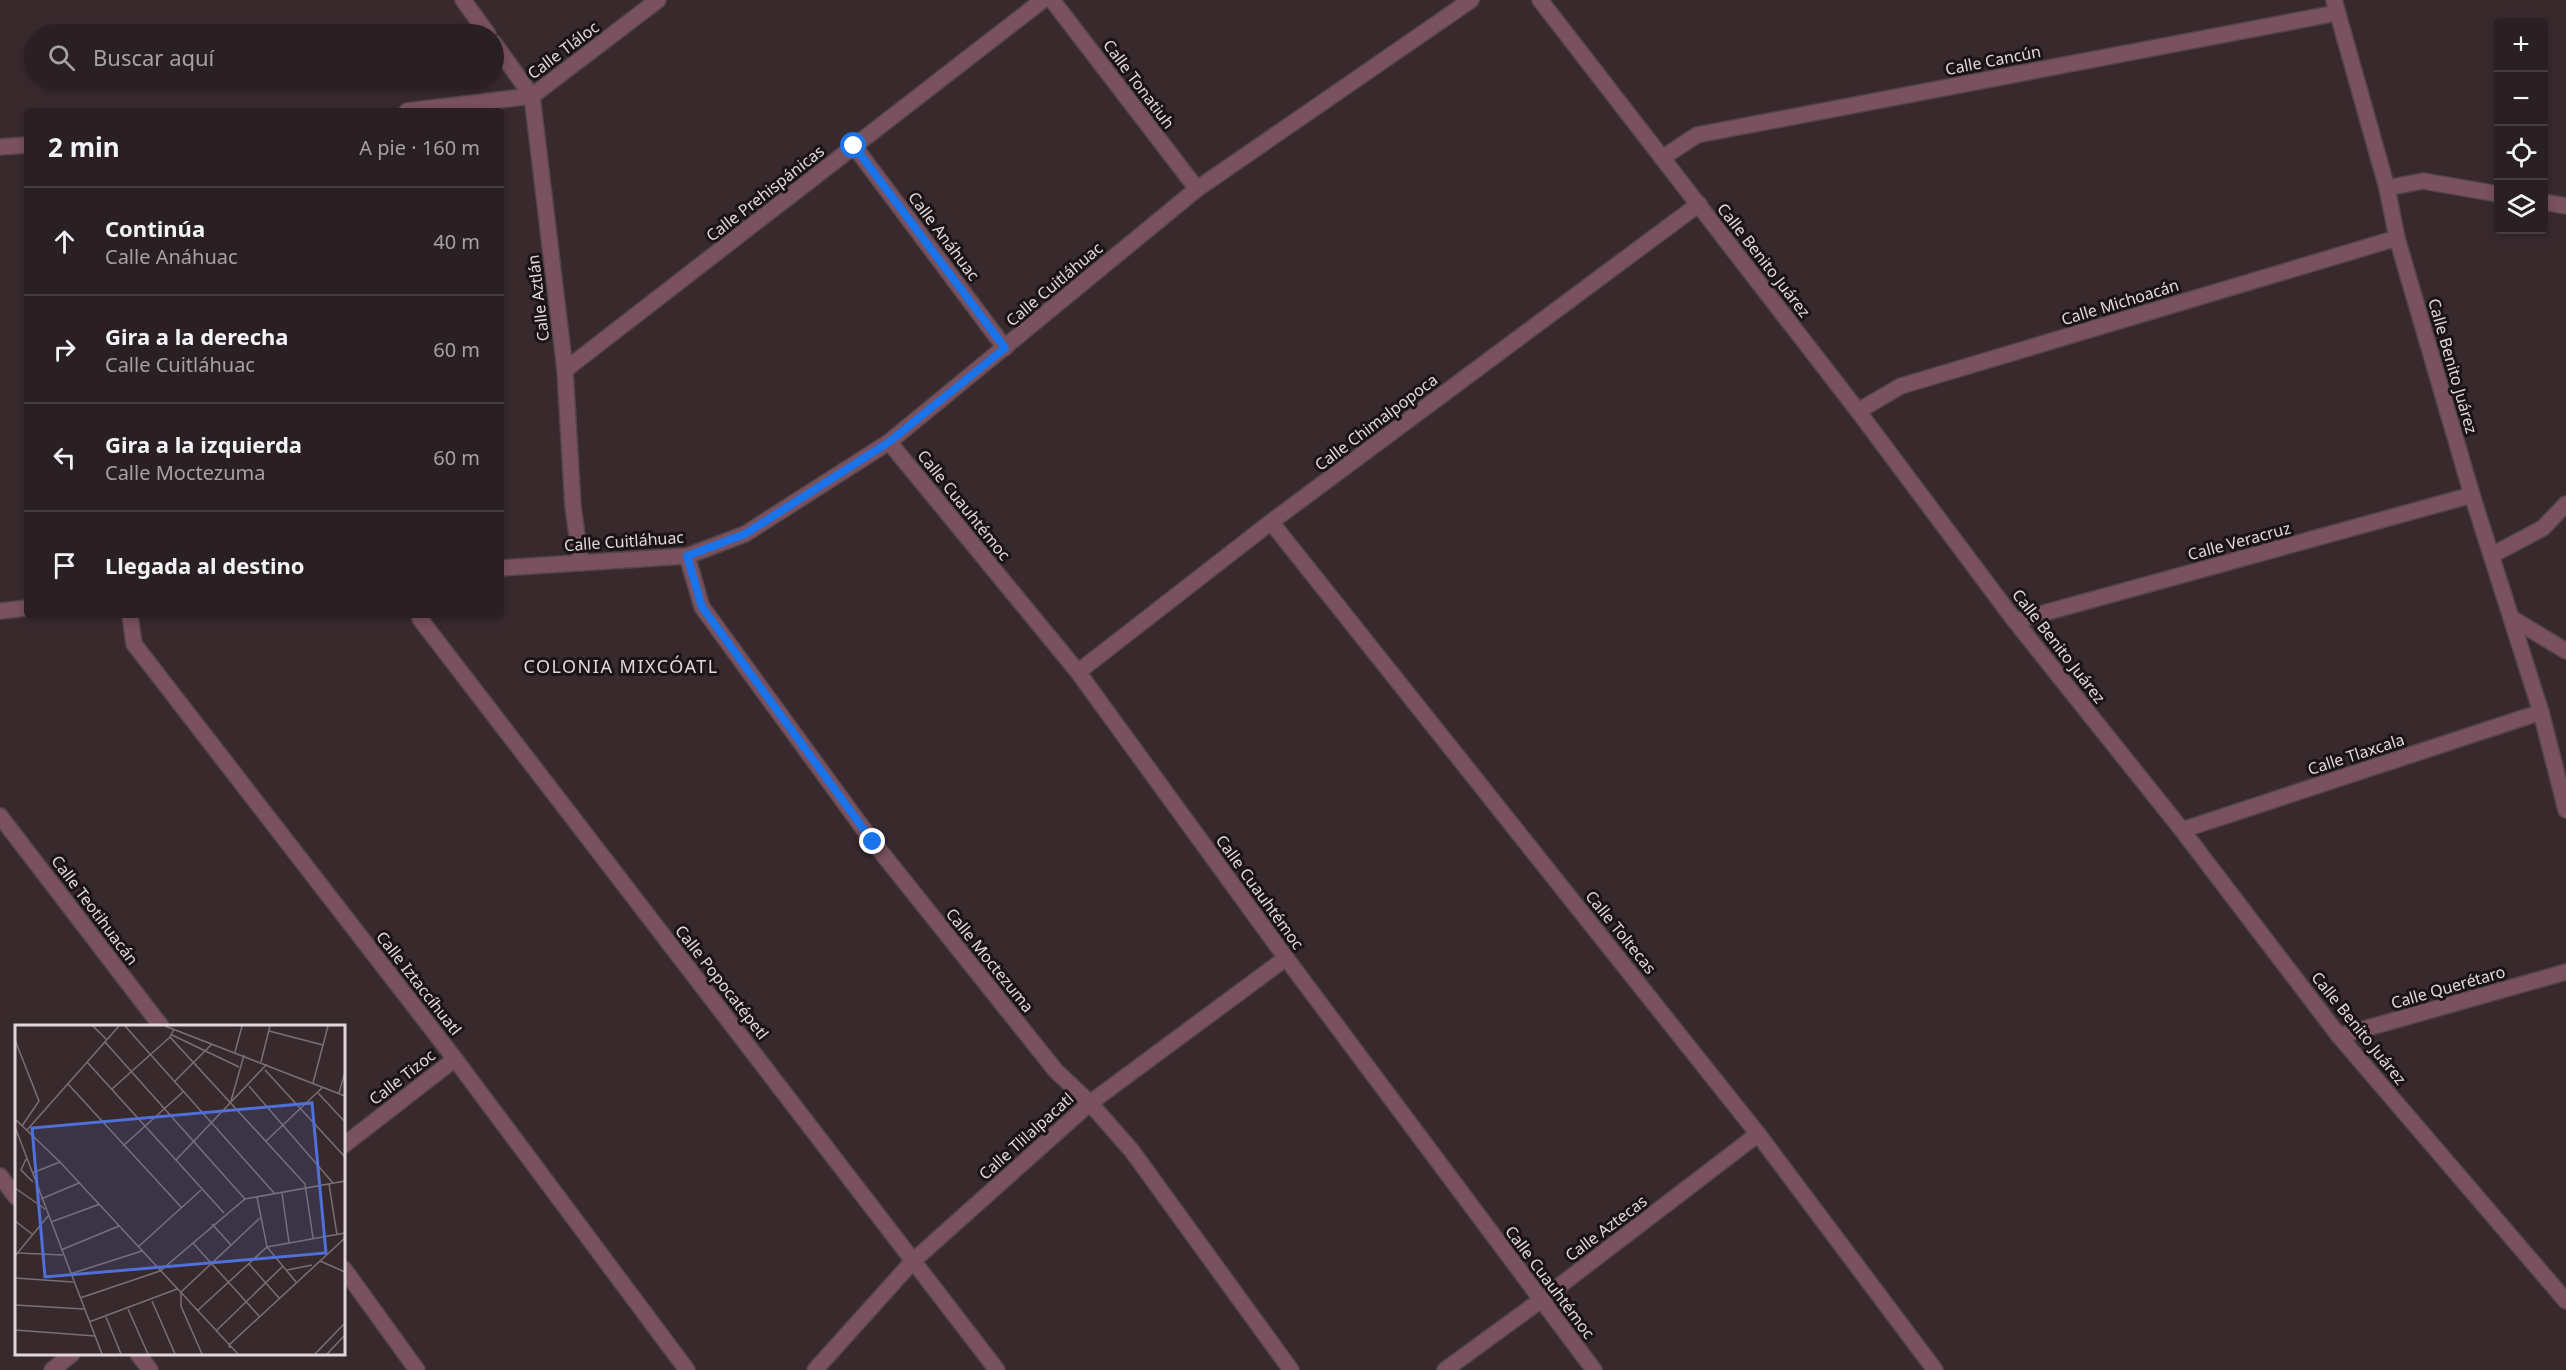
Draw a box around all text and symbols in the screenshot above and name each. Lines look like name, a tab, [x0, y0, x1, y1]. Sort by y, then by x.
street label: Calle Tláloc	[523, 16, 603, 84]
map controls	[2494, 18, 2548, 234]
button: +	[2494, 18, 2548, 72]
search box	[24, 24, 504, 90]
street label: Calle Tonatiuh	[1098, 35, 1180, 133]
street label: Calle Cancún	[1943, 40, 2043, 80]
icon: search	[45, 41, 78, 74]
text: Buscar aquí	[93, 42, 214, 72]
button: −	[2494, 72, 2548, 126]
button: locate	[2494, 126, 2548, 180]
text: 2 min	[48, 129, 120, 165]
route start	[840, 132, 866, 158]
text: A pie · 160 m	[359, 134, 480, 161]
street label: Calle Prehispánicas	[701, 140, 829, 246]
button: layers	[2494, 180, 2548, 234]
street label: Calle Anáhuac	[903, 187, 985, 285]
street label: Calle Benito Juárez	[1712, 198, 1816, 322]
text: Continúa	[105, 213, 205, 243]
icon: ahead	[48, 225, 81, 258]
text: 40 m	[433, 228, 480, 255]
street label: Calle Cuitláhuac	[1001, 237, 1107, 331]
text: Calle Anáhuac	[105, 243, 238, 270]
street label: Calle Aztlán	[522, 253, 554, 343]
street label: Calle Michoacán	[2058, 274, 2182, 330]
street label: Calle Benito Juárez	[2423, 296, 2483, 436]
text: Gira a la derecha	[105, 321, 289, 351]
icon: right	[48, 333, 81, 366]
text: 60 m	[433, 336, 480, 363]
text: Calle Cuitláhuac	[105, 351, 255, 378]
street label: Calle Chimalpopoca	[1310, 369, 1442, 475]
text: Gira a la izquierda	[105, 429, 302, 459]
icon: left	[48, 441, 81, 474]
text: 60 m	[433, 444, 480, 471]
street label: Calle Cuauhtémoc	[913, 445, 1016, 565]
text: Calle Moctezuma	[105, 459, 265, 486]
street label: Calle Veracruz	[2185, 517, 2293, 565]
street label: Calle Cuitláhuac	[563, 526, 685, 556]
icon: arrive	[48, 549, 81, 582]
text: Llegada al destino	[105, 550, 305, 580]
street label: Calle Benito Juárez	[2007, 584, 2111, 708]
district label: COLONIA MIXCÓATL	[523, 654, 719, 678]
street label: Calle Tlaxcala	[2305, 728, 2407, 780]
route end	[859, 828, 885, 854]
street label: Calle Cuauhtémoc	[1211, 830, 1309, 954]
street label: Calle Teotihuacán	[46, 851, 144, 969]
street label: Calle Toltecas	[1581, 886, 1661, 978]
street label: Calle Moctezuma	[941, 903, 1039, 1017]
street label: Calle Popocatépetl	[670, 920, 774, 1044]
street label: Calle Iztaccíhuatl	[371, 926, 467, 1040]
street label: Calle Querétaro	[2388, 960, 2508, 1014]
street label: Calle Benito Juárez	[2307, 967, 2411, 1089]
inset map	[15, 1025, 345, 1355]
street label: Calle Tizoc	[364, 1044, 440, 1110]
street label: Calle Tlilalpacatl	[974, 1088, 1078, 1184]
street label: Calle Aztecas	[1560, 1190, 1652, 1266]
street label: Calle Cuauhtémoc	[1500, 1221, 1600, 1343]

